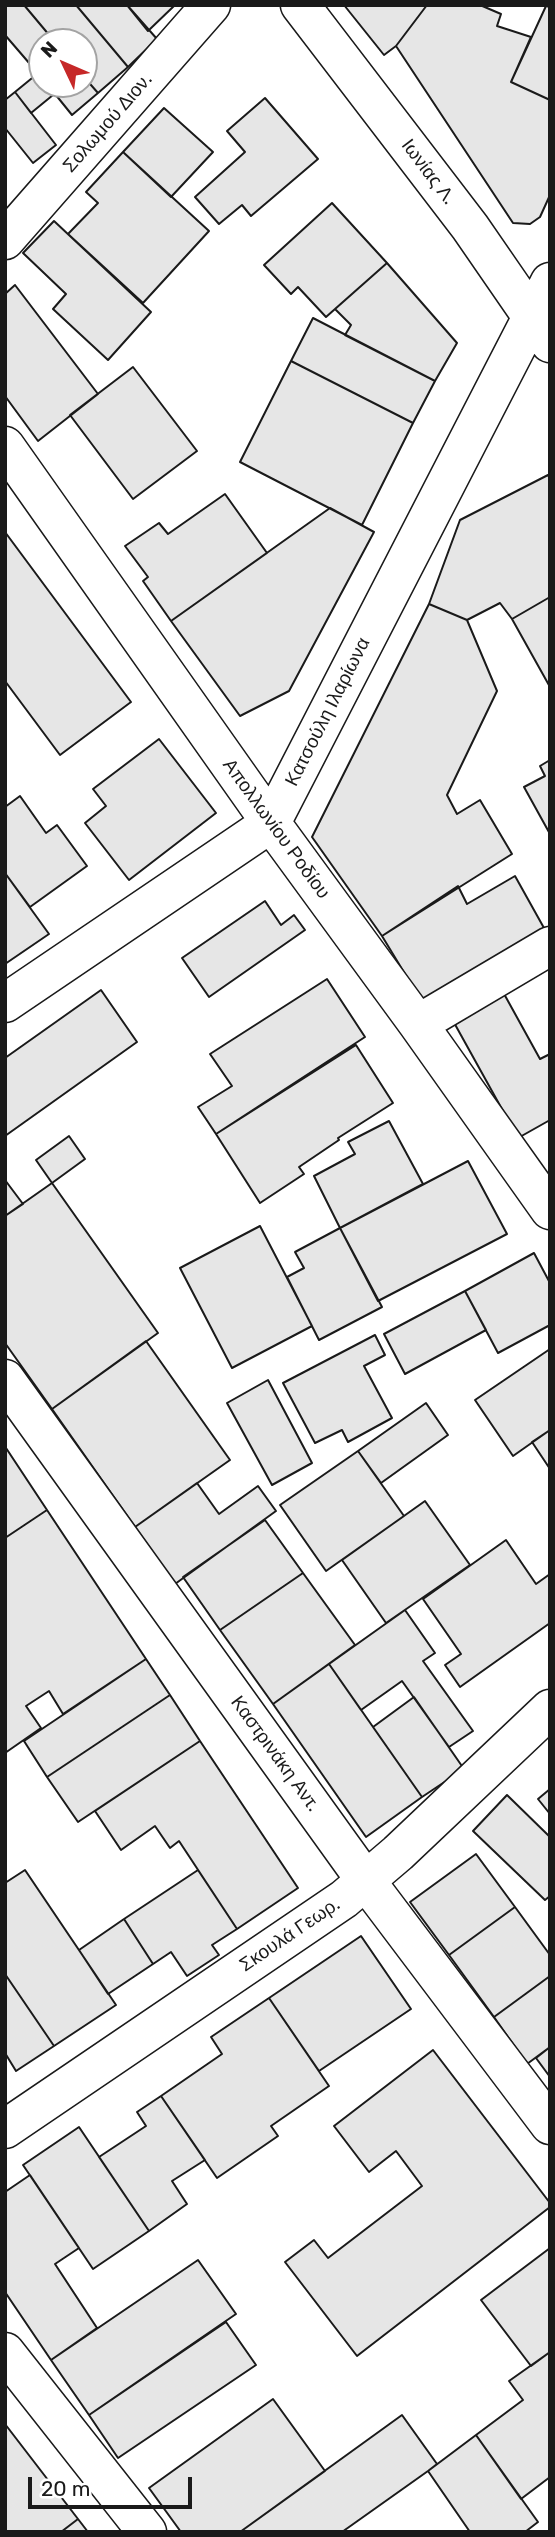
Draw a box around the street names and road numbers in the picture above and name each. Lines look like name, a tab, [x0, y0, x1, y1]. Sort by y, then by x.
street label: Σολωμού Διον.	[59, 69, 157, 177]
street label: Ιωνίας Λ.	[396, 135, 460, 209]
street label: Κατσούλη Ιλαρίωνα	[281, 634, 375, 790]
street label: Απολλωνίου Ροδίου	[218, 755, 334, 903]
street label: Καστρινάκη Αντ.	[226, 1692, 324, 1816]
street label: Σκουλά Γεωρ.	[235, 1893, 345, 1977]

